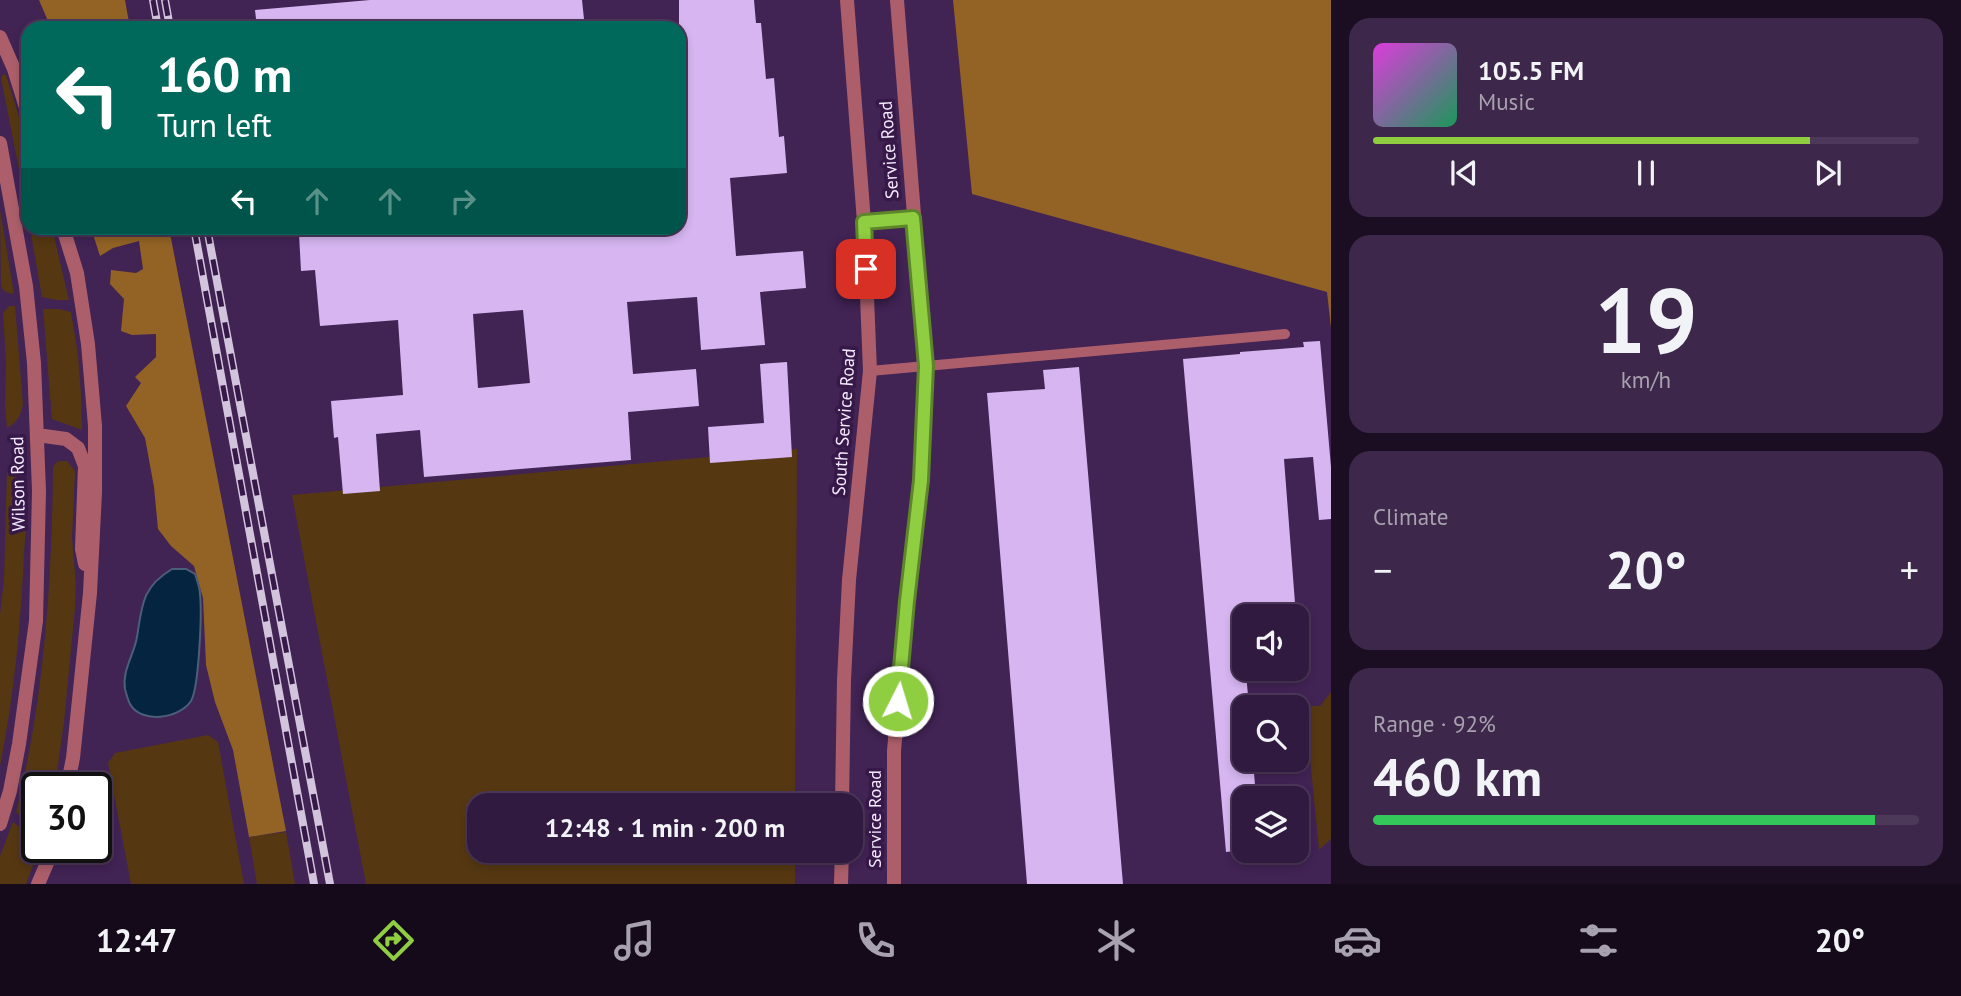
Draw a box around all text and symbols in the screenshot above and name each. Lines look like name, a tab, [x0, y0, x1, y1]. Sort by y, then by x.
text: 160 m	[157, 42, 292, 106]
icon: left	[42, 49, 133, 140]
text: 105.5 FM	[1478, 54, 1584, 87]
text: Music	[1478, 87, 1535, 116]
street label: Service Road	[874, 100, 903, 200]
text: Turn left	[157, 104, 272, 146]
icon: previous	[1445, 154, 1483, 192]
icon: pause	[1627, 154, 1665, 192]
icon: next	[1809, 154, 1847, 192]
icon: left	[225, 182, 263, 220]
icon: ahead	[298, 182, 336, 220]
icon: ahead	[371, 182, 409, 220]
icon: right	[444, 182, 482, 220]
pin	[836, 239, 896, 299]
icon: arrive	[847, 250, 885, 288]
text: 19	[1594, 260, 1698, 378]
street label: South Service Road	[827, 347, 860, 496]
text: km/h	[1621, 365, 1671, 394]
street label: Wilson Road	[5, 436, 30, 532]
text: Climate	[1373, 502, 1448, 531]
text: 20°	[1605, 536, 1687, 603]
text: −	[1373, 545, 1392, 594]
text: +	[1900, 545, 1919, 594]
map controls	[1232, 604, 1309, 863]
button: sound	[1232, 604, 1309, 681]
position arrow	[861, 664, 935, 738]
button: search	[1232, 695, 1309, 772]
text: Range · 92%	[1373, 709, 1496, 738]
text: 460 km	[1373, 743, 1542, 810]
street label: Service Road	[863, 770, 886, 868]
speed limit sign: 30	[21, 772, 112, 863]
button: layers	[1232, 786, 1309, 863]
text: 12:48 · 1 min · 200 m	[545, 811, 785, 844]
icon: directions	[369, 916, 418, 965]
icon: music	[610, 916, 659, 965]
icon: phone	[851, 916, 900, 965]
icon: climate	[1092, 916, 1141, 965]
icon: car	[1333, 916, 1382, 965]
icon: filters	[1574, 916, 1623, 965]
text: 12:47	[96, 919, 177, 961]
text: 20°	[1815, 919, 1865, 961]

